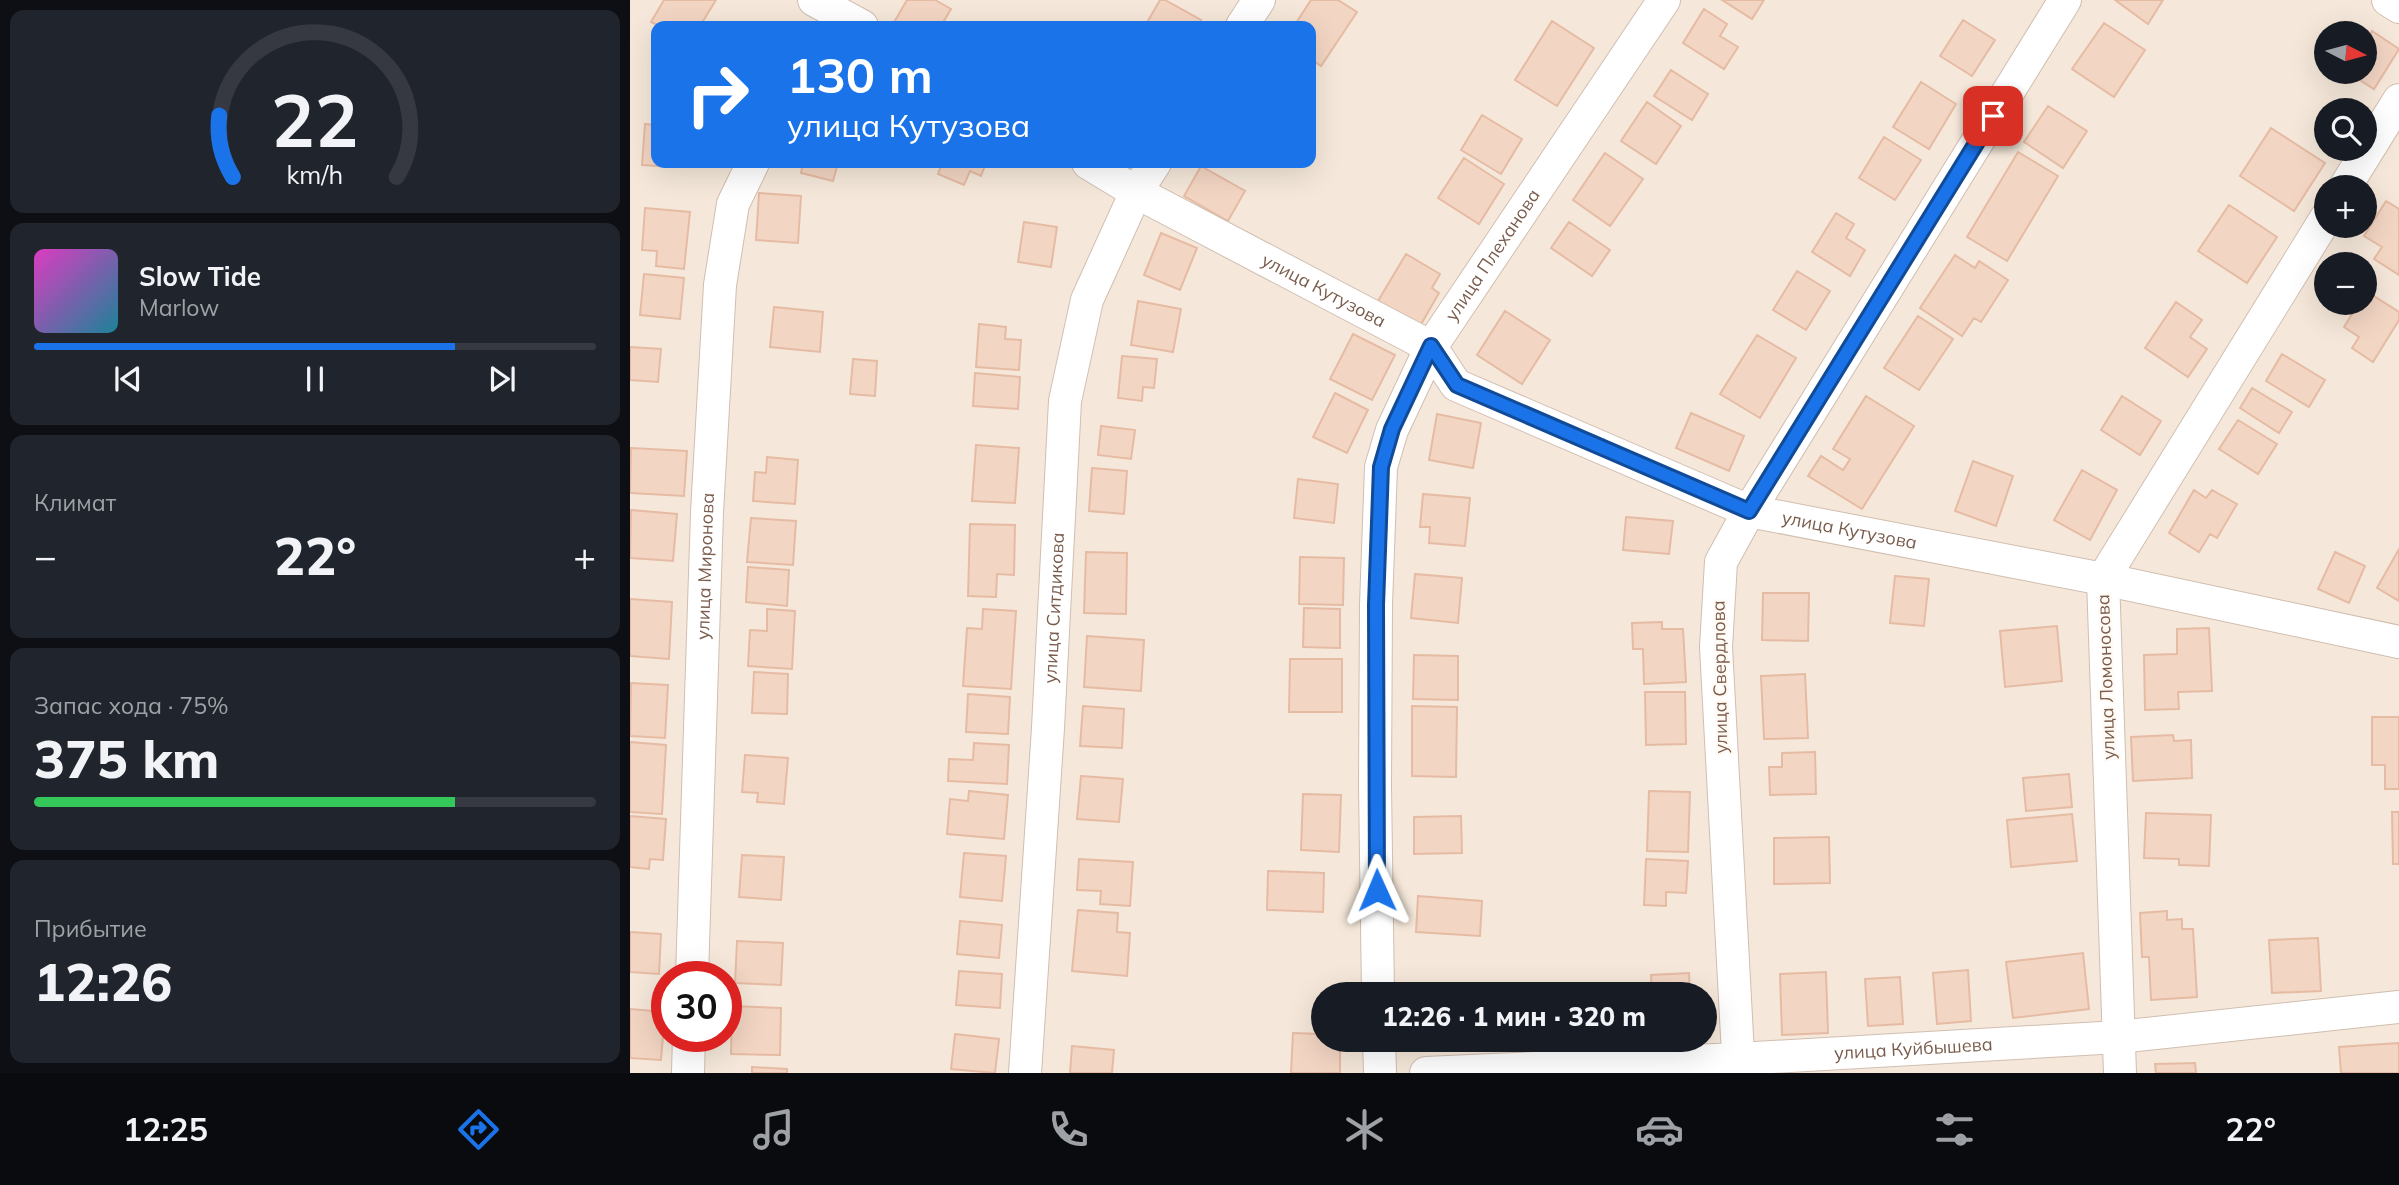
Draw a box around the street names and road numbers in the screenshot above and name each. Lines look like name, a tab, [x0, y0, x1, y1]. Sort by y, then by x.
street label: улица Плеханова	[1440, 184, 1545, 325]
street label: улица Кутузова	[1258, 248, 1390, 332]
street label: улица Миронова	[691, 492, 719, 640]
street label: улица Кутузова	[1780, 506, 1919, 554]
street label: улица Ситдикова	[1038, 532, 1069, 684]
street label: улица Ломоносова	[2091, 594, 2120, 760]
street label: улица Свердлова	[1707, 600, 1732, 754]
street label: улица Куйбышева	[1833, 1032, 1993, 1064]

